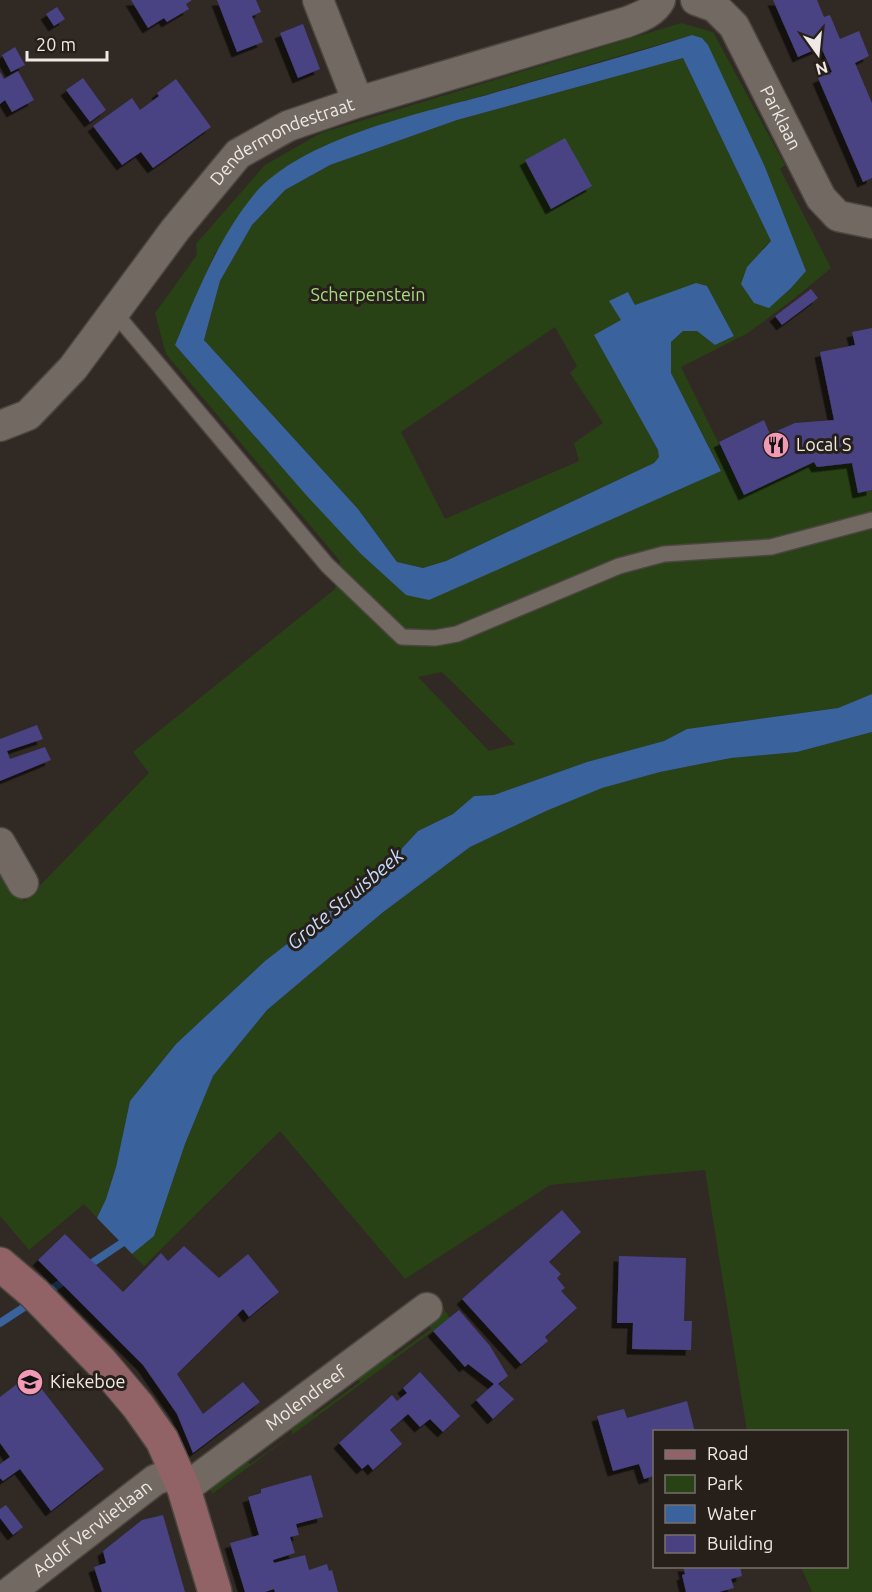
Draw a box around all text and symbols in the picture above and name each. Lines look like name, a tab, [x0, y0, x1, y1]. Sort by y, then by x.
scale bar	[27, 24, 106, 62]
north arrow	[788, 24, 848, 84]
text: 20 m	[36, 34, 76, 54]
text: N	[814, 58, 830, 79]
street label: Parklaan	[757, 82, 806, 153]
street label: Dendermondestraat	[205, 93, 357, 189]
park label: Scherpenstein	[310, 284, 426, 304]
restaurant icon: Local S	[761, 430, 791, 460]
place label: Local S	[796, 434, 852, 454]
water label: Grote Struisbeek	[282, 843, 408, 954]
street label: Molendreef	[261, 1361, 350, 1434]
school or university icon: Kiekeboe	[15, 1367, 45, 1397]
place label: Kiekeboe	[50, 1371, 125, 1391]
legend	[653, 1430, 848, 1568]
text: Road	[707, 1443, 749, 1463]
text: Park	[707, 1473, 743, 1493]
street label: Adolf Vervlietlaan	[28, 1475, 155, 1580]
text: Water	[707, 1503, 757, 1523]
text: Building	[707, 1533, 773, 1553]

